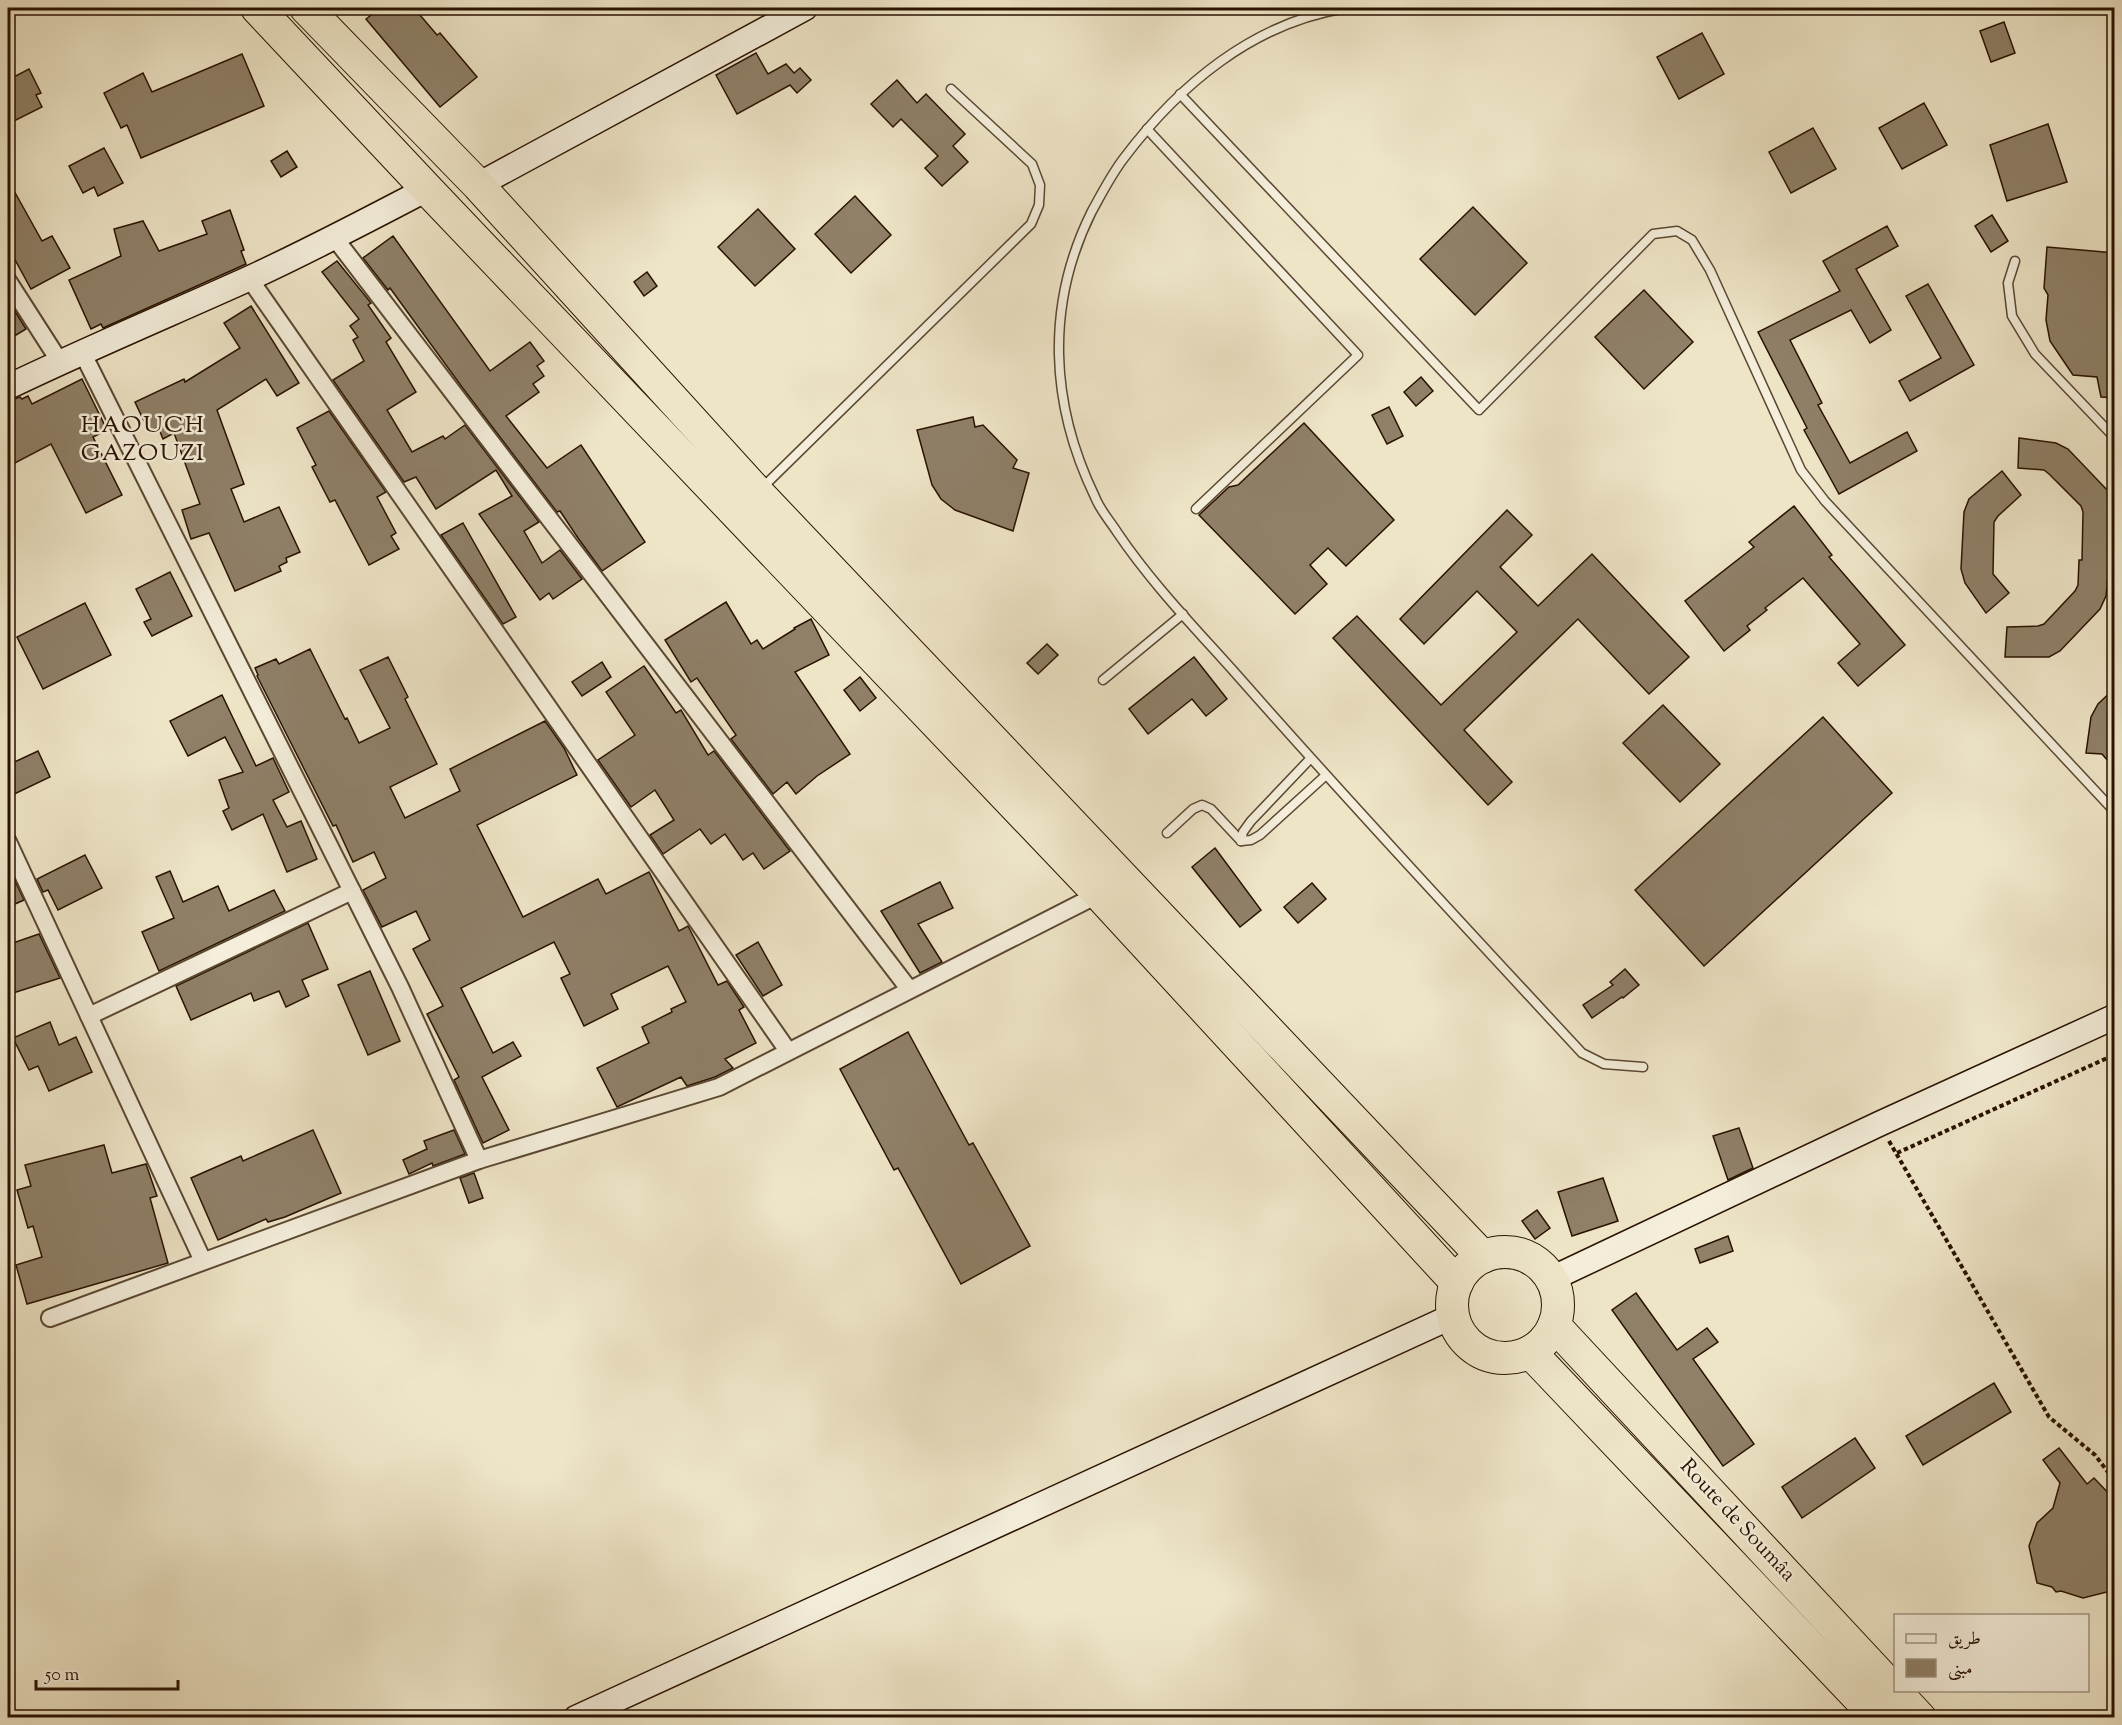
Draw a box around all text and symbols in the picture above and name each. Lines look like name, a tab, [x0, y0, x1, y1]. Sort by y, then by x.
district label: HAOUCH GAZOUZI	[81, 409, 205, 471]
street label: Route de Soumâa	[1672, 1453, 1802, 1589]
legend	[1894, 1614, 2089, 1692]
text: طريق	[1948, 1627, 1981, 1653]
scale bar	[36, 1653, 178, 1691]
text: مبنى	[1948, 1657, 1973, 1683]
text: 50 m	[44, 1663, 80, 1689]

